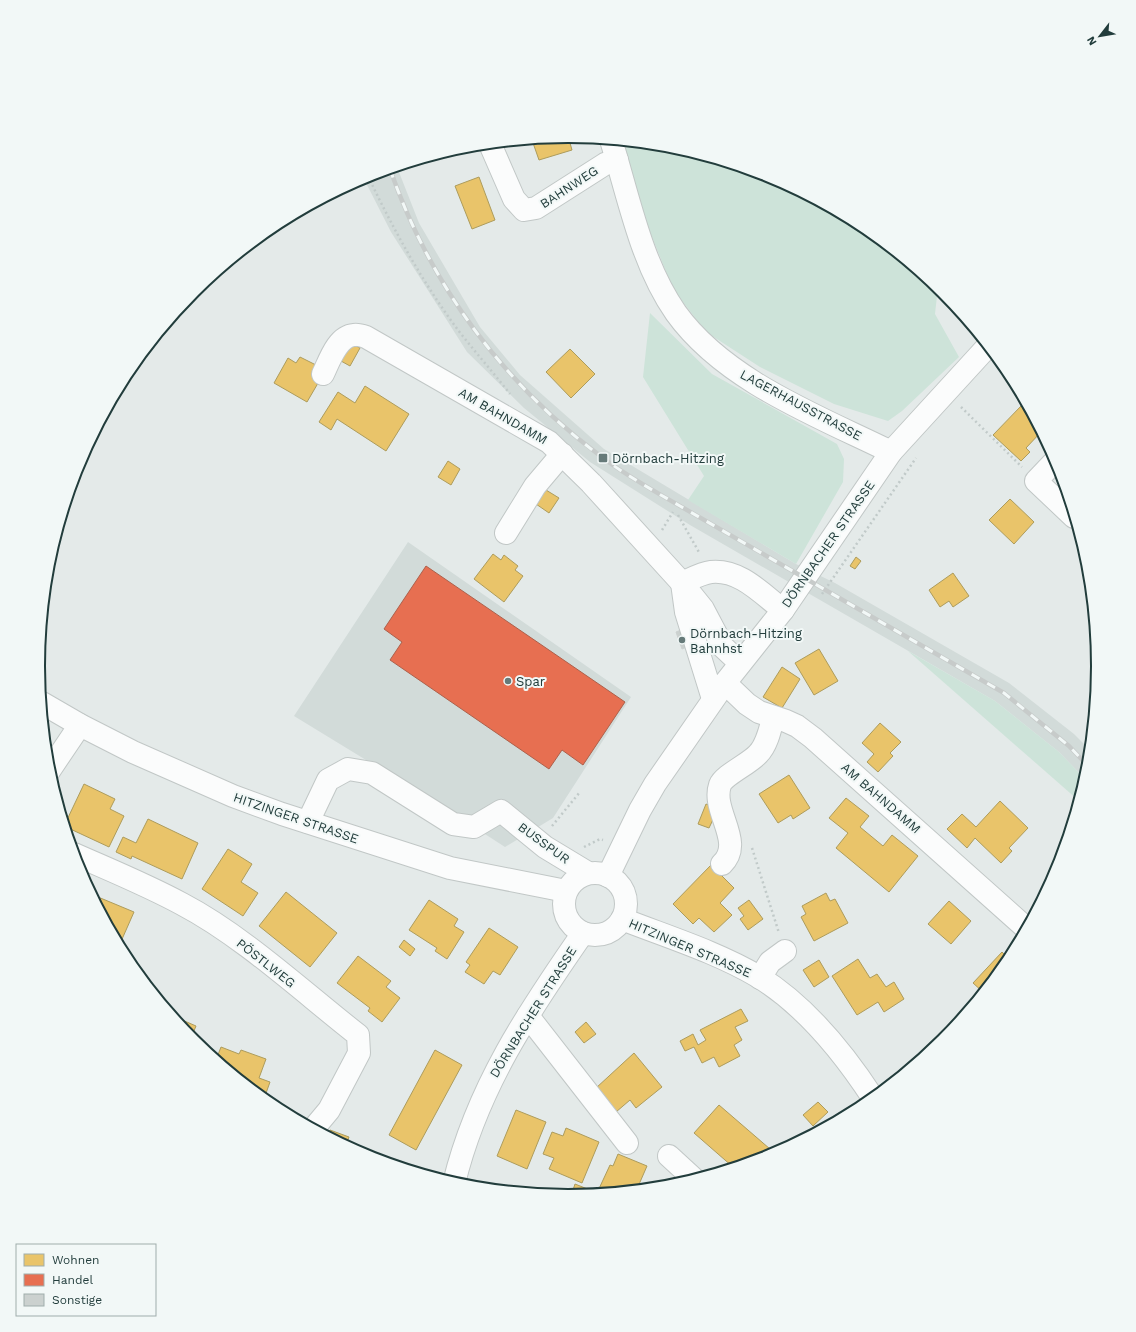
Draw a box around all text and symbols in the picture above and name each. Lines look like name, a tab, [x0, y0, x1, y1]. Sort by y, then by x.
north arrow	[1080, 16, 1120, 56]
text: N	[1084, 34, 1100, 48]
street label: BAHNWEG	[537, 163, 601, 211]
street label: LAGERHAUSSTRASSE	[738, 367, 864, 443]
street label: AM BAHNDAMM	[456, 385, 550, 447]
place label: Dörnbach-Hitzing	[612, 451, 724, 466]
marker: Dörnbach-Hitzing	[597, 452, 609, 464]
street label: DÖRNBACHER STRASSE	[778, 478, 878, 610]
place label: Dörnbach-Hitzing Bahnhst	[690, 626, 802, 656]
marker: Dörnbach-Hitzing Bahnhst	[677, 635, 687, 645]
place label: Spar	[516, 674, 545, 689]
marker: Spar	[503, 676, 513, 686]
street label: AM BAHNDAMM	[838, 760, 924, 836]
street label: HITZINGER STRASSE	[231, 790, 361, 846]
street label: BUSSPUR	[515, 819, 573, 867]
street label: HITZINGER STRASSE	[627, 915, 753, 981]
street label: PÖSTLWEG	[234, 935, 298, 991]
street label: DÖRNBACHER STRASSE	[486, 944, 580, 1080]
legend	[16, 1244, 156, 1316]
text: Wohnen	[52, 1253, 100, 1267]
text: Handel	[52, 1273, 93, 1287]
text: Sonstige	[52, 1293, 102, 1307]

